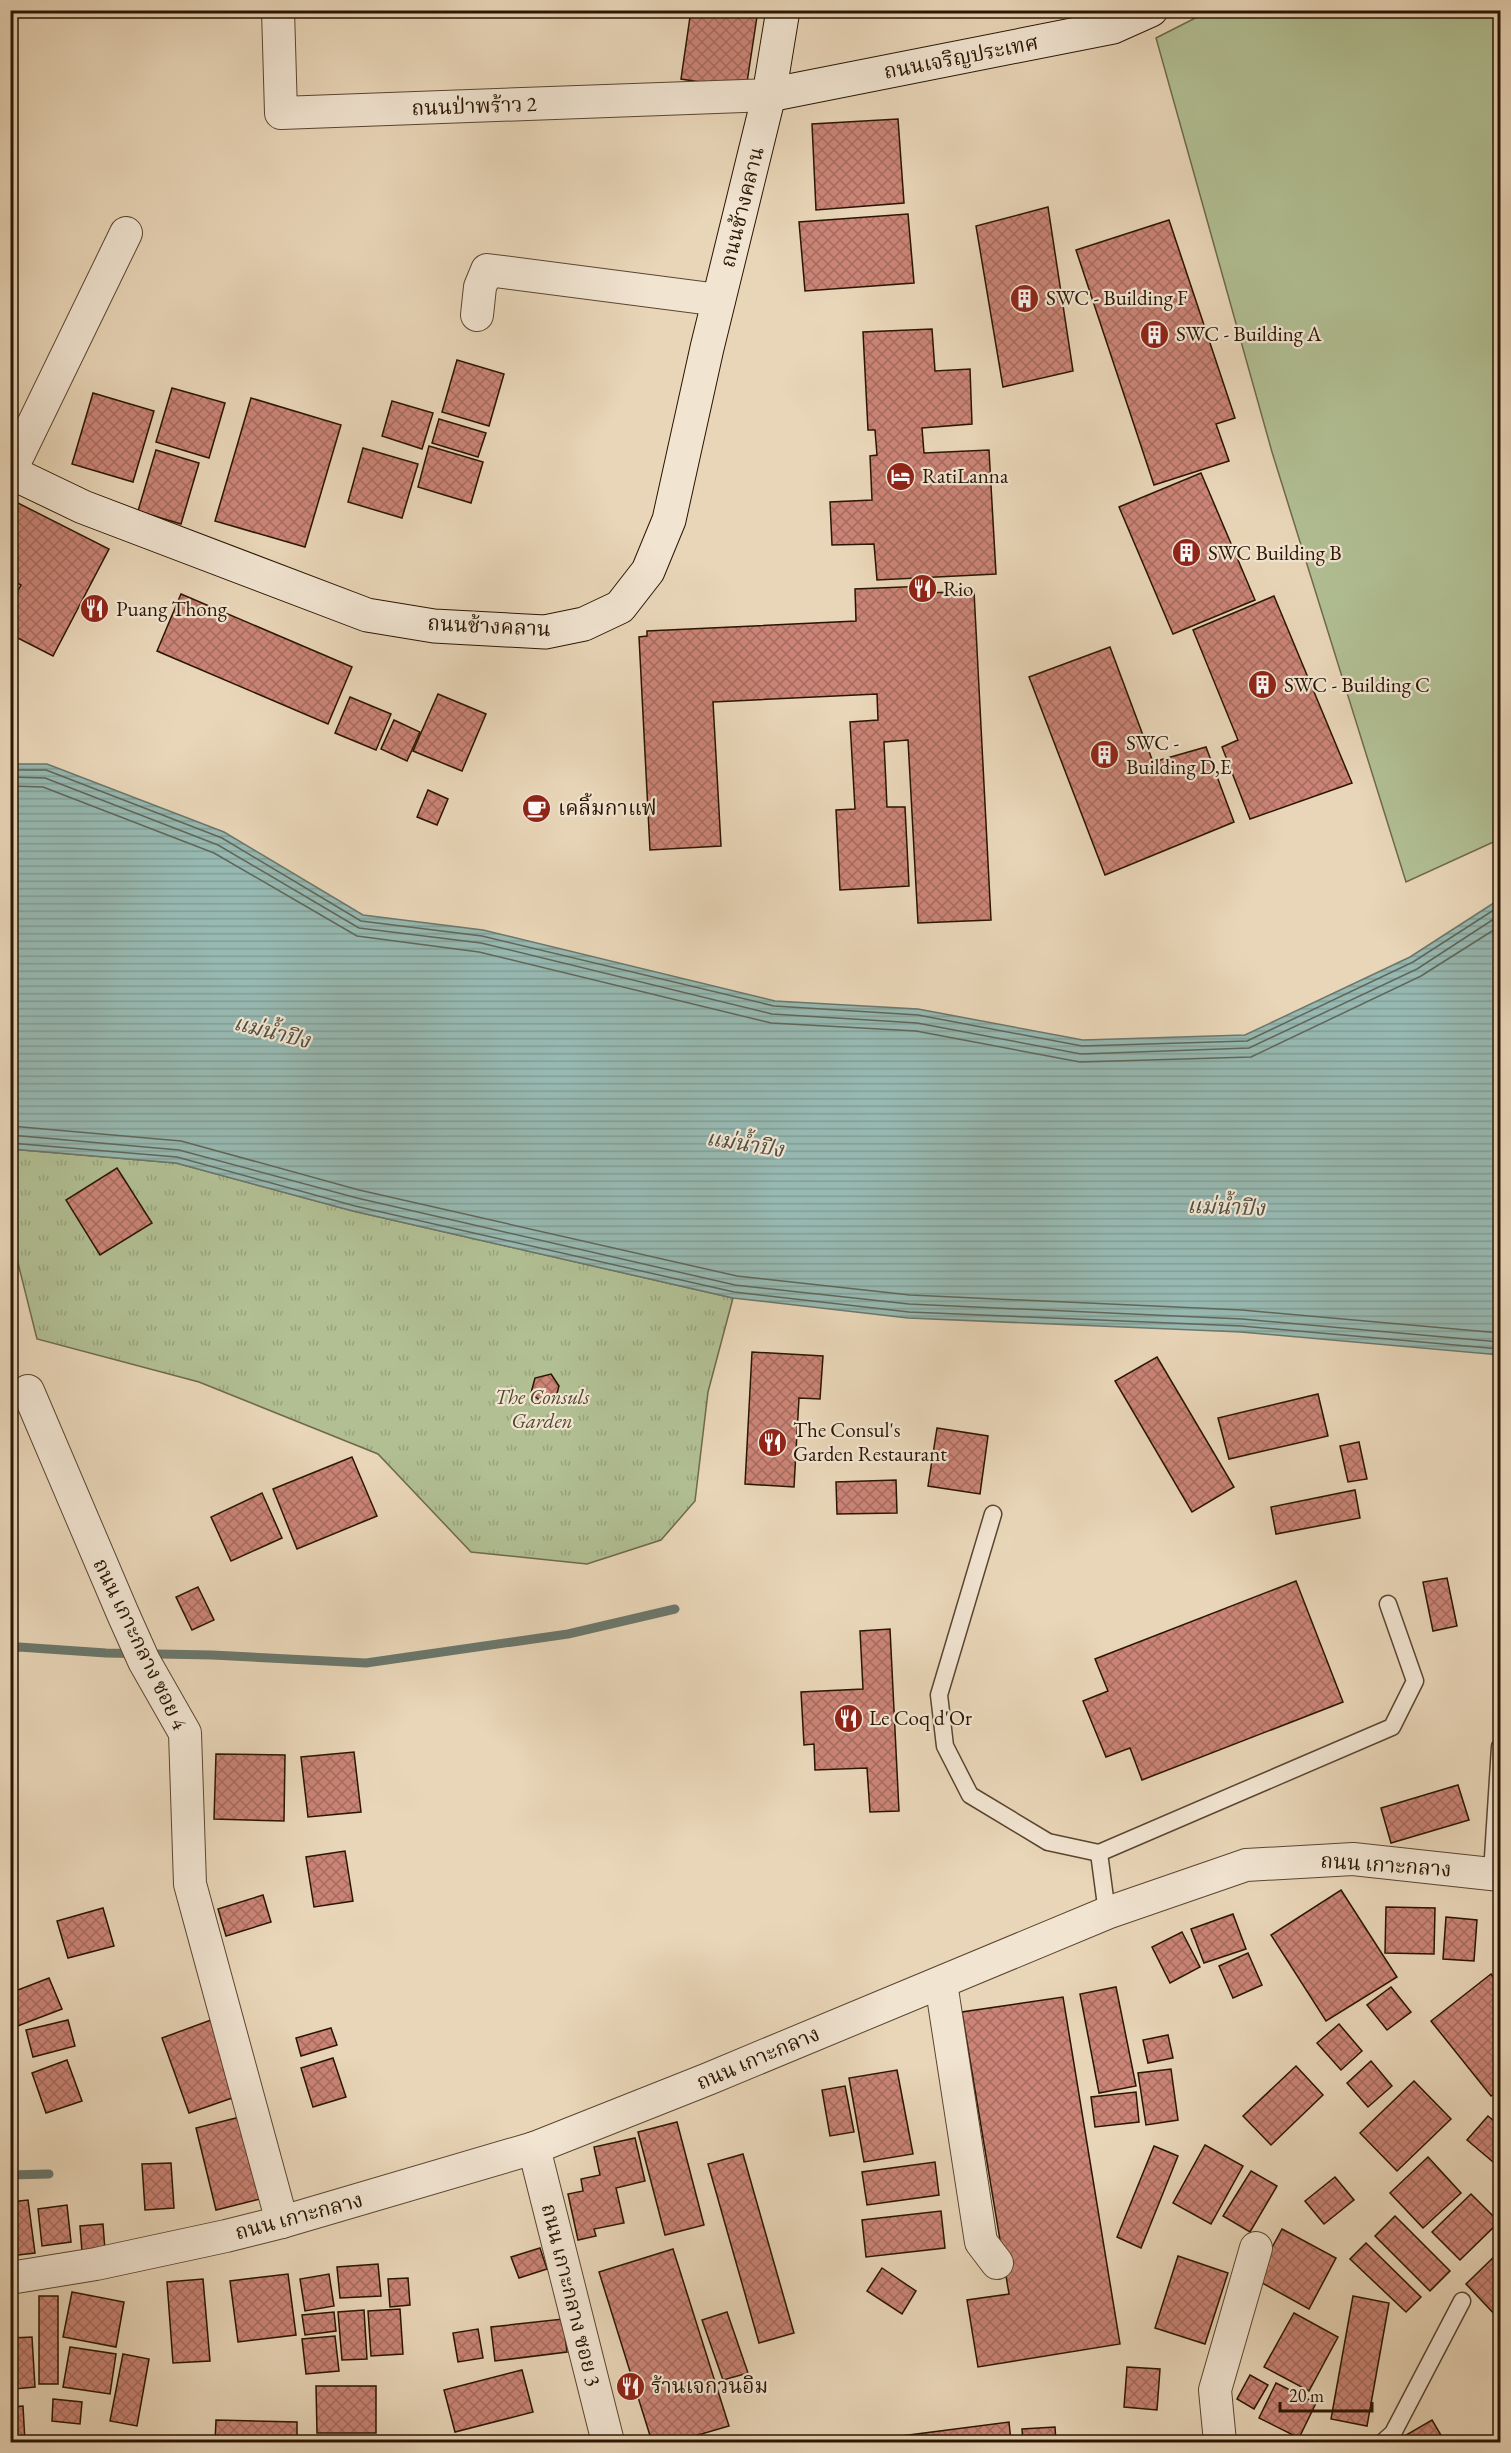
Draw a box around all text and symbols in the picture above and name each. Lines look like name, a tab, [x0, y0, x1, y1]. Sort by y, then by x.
street label: ถนนเจริญประเทศ	[881, 28, 1040, 85]
street label: ถนนป่าพร้าว 2	[411, 90, 537, 121]
street label: ถนนช้างคลาน	[713, 143, 770, 270]
building icon: SWC - Building F	[1009, 282, 1041, 314]
place label: SWC - Building F	[1046, 284, 1188, 311]
building icon: SWC - Building A	[1139, 318, 1171, 350]
place label: SWC - Building A	[1176, 320, 1322, 347]
hotel icon: RatiLanna	[885, 460, 917, 492]
place label: RatiLanna	[922, 462, 1009, 489]
building icon: SWC Building B	[1171, 537, 1203, 569]
place label: SWC Building B	[1208, 539, 1341, 566]
restaurant icon: Rio	[906, 573, 938, 605]
place label: Rio	[943, 575, 974, 602]
restaurant icon: Puang Thong	[79, 593, 111, 625]
place label: Puang Thong	[116, 595, 228, 622]
street label: ถนนช้างคลาน	[427, 609, 552, 642]
building icon: SWC - Building C	[1247, 669, 1279, 701]
place label: SWC - Building C	[1284, 671, 1430, 698]
place label: SWC - Building D,E	[1126, 729, 1232, 780]
building icon: SWC - Building D,E	[1089, 739, 1121, 771]
cafe icon: เคลิ้มกาแฟ	[521, 792, 553, 824]
place label: เคลิ้มกาแฟ	[558, 792, 657, 821]
water label: แม่น้ำปิง	[230, 1006, 315, 1055]
water label: แม่น้ำปิง	[704, 1121, 787, 1164]
water label: แม่น้ำปิง	[1186, 1189, 1267, 1222]
park label: The Consuls Garden	[495, 1383, 590, 1434]
place label: The Consul's Garden Restaurant	[793, 1416, 947, 1467]
restaurant icon: The Consul's Garden Restaurant	[756, 1426, 788, 1458]
street label: ถนน เกาะกลาง ซอย 4	[87, 1554, 194, 1735]
restaurant icon: Le Coq d'Or	[832, 1702, 864, 1734]
place label: Le Coq d'Or	[869, 1704, 972, 1731]
street label: ถนน เกาะกลาง	[1320, 1846, 1453, 1883]
street label: ถนน เกาะกลาง	[692, 2019, 824, 2096]
street label: ถนน เกาะกลาง	[232, 2185, 366, 2246]
street label: ถนน เกาะกลาง ซอย 3	[536, 2201, 607, 2389]
restaurant icon: ร้านเจกวนอิม	[614, 2370, 646, 2402]
place label: ร้านเจกวนอิม	[651, 2372, 768, 2399]
scale bar	[1280, 2375, 1372, 2413]
text: 20 m	[1289, 2384, 1324, 2407]

